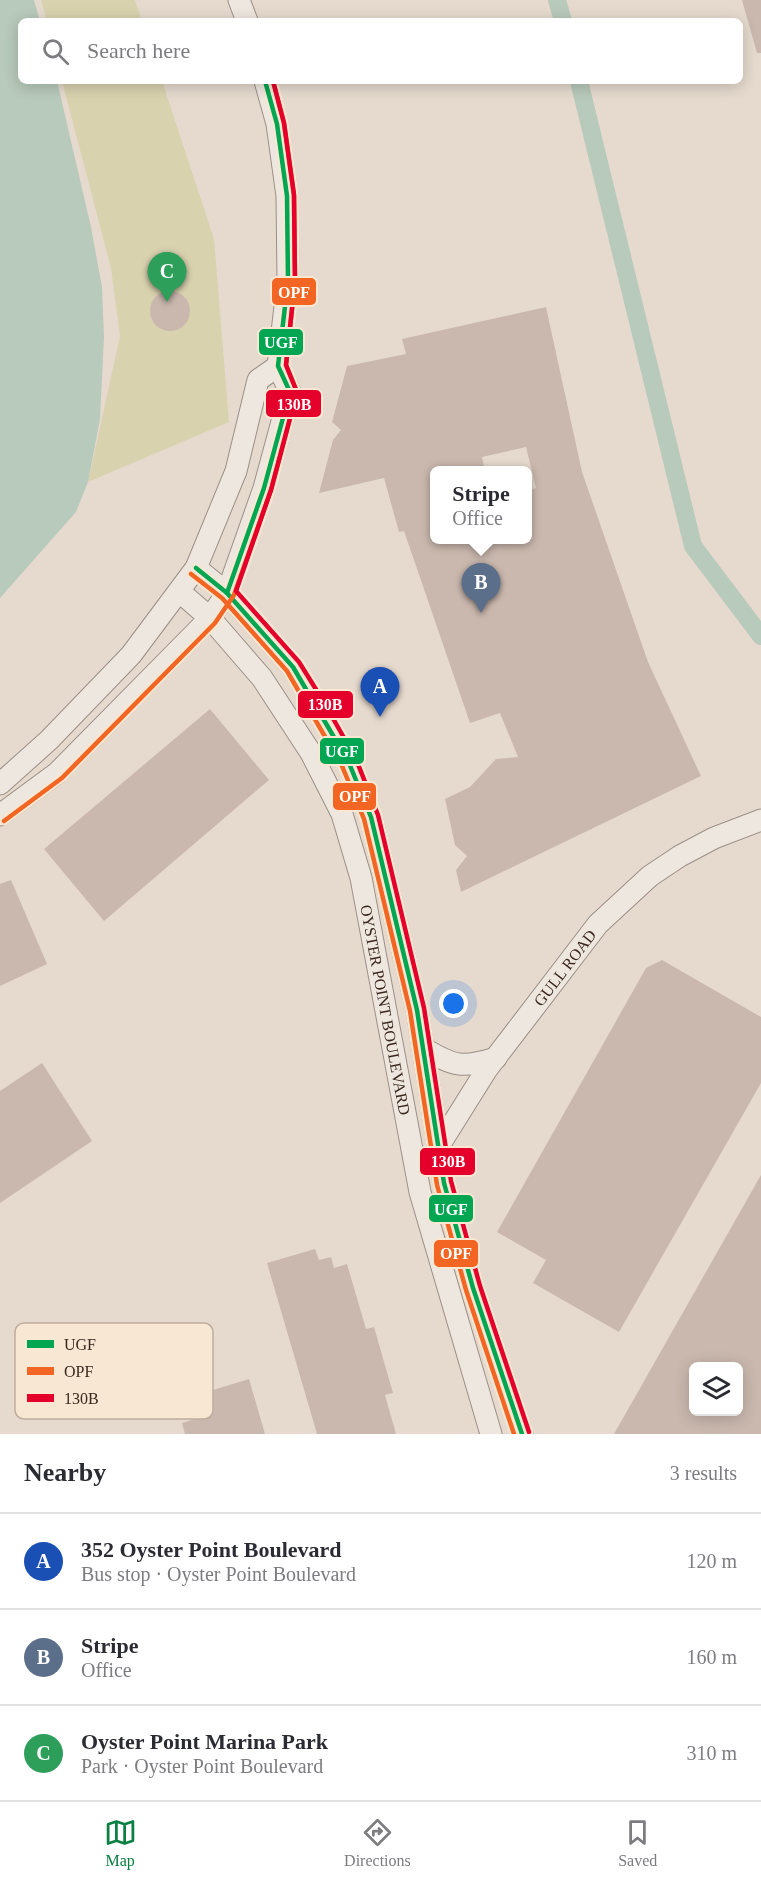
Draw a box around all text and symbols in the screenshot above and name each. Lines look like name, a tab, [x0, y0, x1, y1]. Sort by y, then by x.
search box	[18, 18, 743, 84]
icon: search	[39, 35, 72, 68]
text: Search here	[87, 38, 190, 63]
pin: C	[148, 252, 186, 302]
line badge: OPF	[271, 277, 317, 306]
text: OPF	[278, 284, 310, 301]
line badge: UGF	[258, 328, 304, 356]
text: UGF	[264, 334, 298, 351]
line badge: 130B	[265, 389, 322, 418]
text: 130B	[277, 396, 312, 413]
popup	[430, 466, 532, 544]
text: Stripe	[452, 481, 510, 506]
text: Office	[452, 507, 503, 529]
pin: B	[462, 564, 500, 613]
pin: A	[360, 668, 400, 717]
line badge: 130B	[297, 690, 354, 719]
text: 130B	[308, 696, 343, 713]
line badge: UGF	[319, 737, 365, 765]
text: UGF	[325, 743, 359, 760]
line badge: OPF	[332, 782, 377, 811]
text: OPF	[339, 788, 371, 805]
street label: OYSTER POINT BOULEVARD	[357, 903, 413, 1117]
street label: GULL ROAD	[530, 926, 600, 1009]
your location	[439, 989, 468, 1018]
line badge: 130B	[419, 1147, 476, 1176]
text: 130B	[431, 1153, 466, 1170]
line badge: UGF	[428, 1194, 474, 1223]
text: UGF	[434, 1201, 468, 1218]
line badge: OPF	[433, 1239, 479, 1268]
text: OPF	[440, 1245, 472, 1262]
legend	[15, 1323, 213, 1419]
text: UGF	[64, 1336, 96, 1353]
map controls	[689, 1362, 743, 1416]
button: layers	[689, 1362, 743, 1416]
text: OPF	[64, 1363, 93, 1380]
text: 130B	[64, 1390, 99, 1407]
text: Nearby	[24, 1458, 106, 1487]
text: 3 results	[670, 1462, 737, 1484]
text: 352 Oyster Point Boulevard	[81, 1537, 342, 1562]
text: A	[36, 1550, 51, 1572]
text: 120 m	[686, 1550, 737, 1572]
text: Bus stop · Oyster Point Boulevard	[81, 1563, 356, 1585]
text: Stripe	[81, 1633, 138, 1658]
text: B	[37, 1646, 50, 1668]
text: 160 m	[686, 1646, 737, 1668]
text: Office	[81, 1659, 132, 1681]
text: Oyster Point Marina Park	[81, 1729, 328, 1754]
text: C	[36, 1742, 51, 1764]
text: 310 m	[686, 1742, 737, 1764]
text: Park · Oyster Point Boulevard	[81, 1755, 323, 1777]
tab: Map	[104, 1816, 137, 1870]
tab: Directions	[344, 1816, 411, 1870]
tab: Saved	[618, 1816, 657, 1870]

